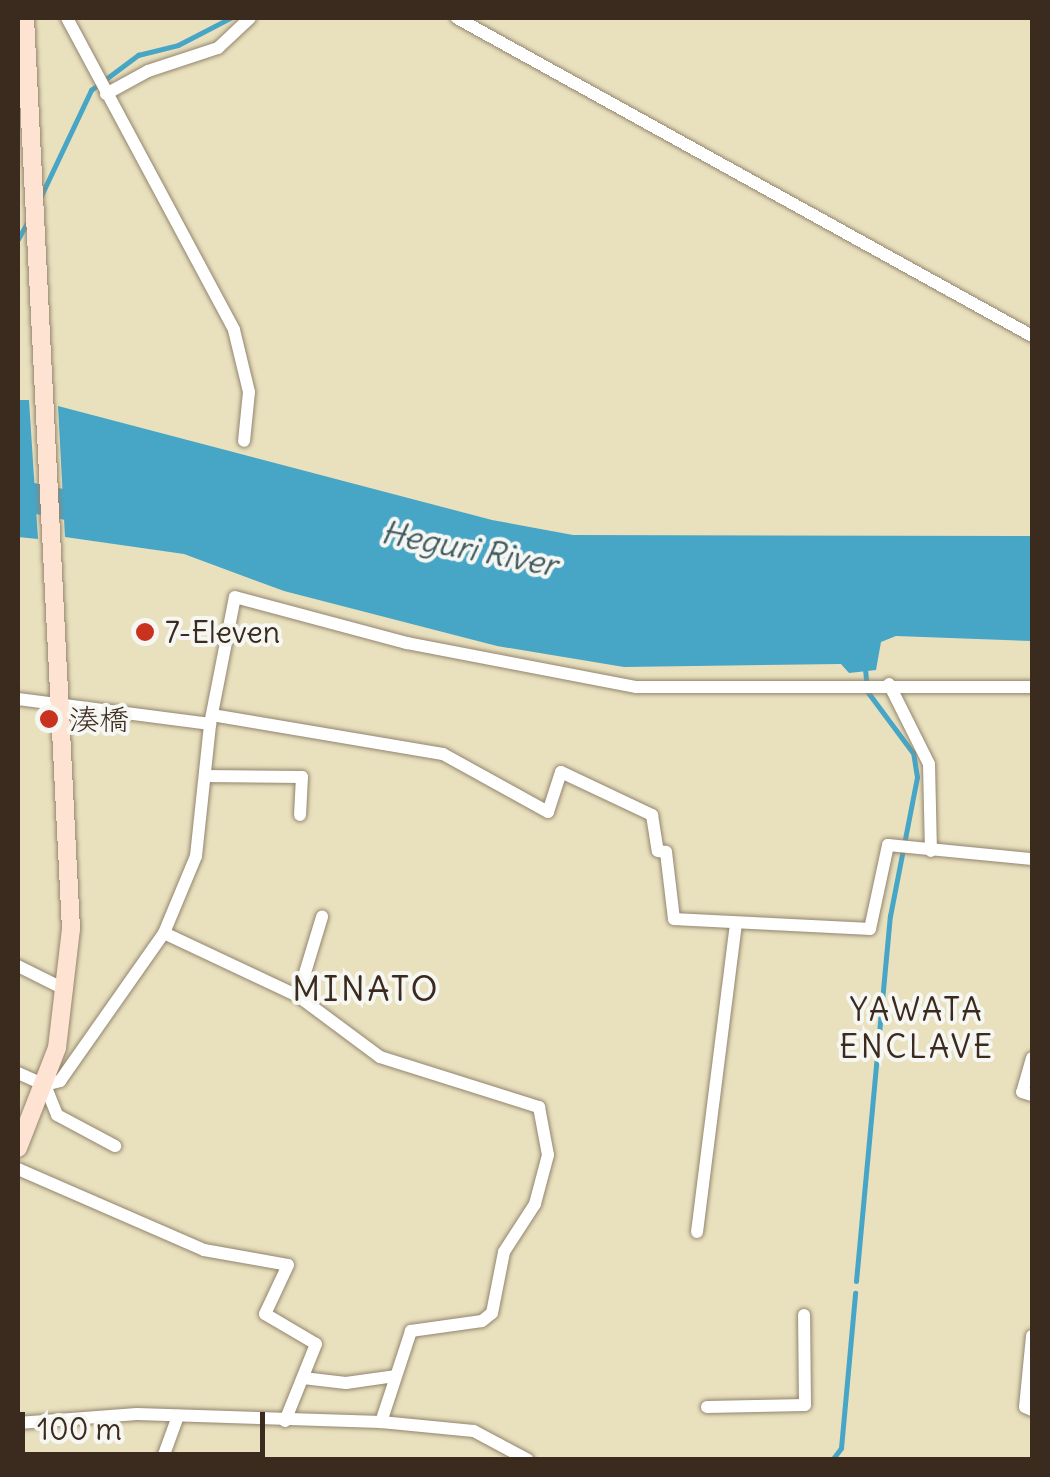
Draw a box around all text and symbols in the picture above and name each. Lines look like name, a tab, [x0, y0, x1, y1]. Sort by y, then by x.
water label: Heguri River	[378, 513, 560, 585]
place label: 7-Eleven	[165, 614, 280, 650]
marker: 7-Eleven	[134, 621, 156, 643]
place label: 湊橋	[69, 701, 129, 737]
marker: 湊橋	[38, 708, 60, 730]
district label: MINATO	[292, 967, 440, 1009]
district label: YAWATA ENCLAVE	[839, 992, 995, 1067]
scale bar	[25, 1392, 270, 1454]
text: 100 m	[37, 1410, 122, 1448]

